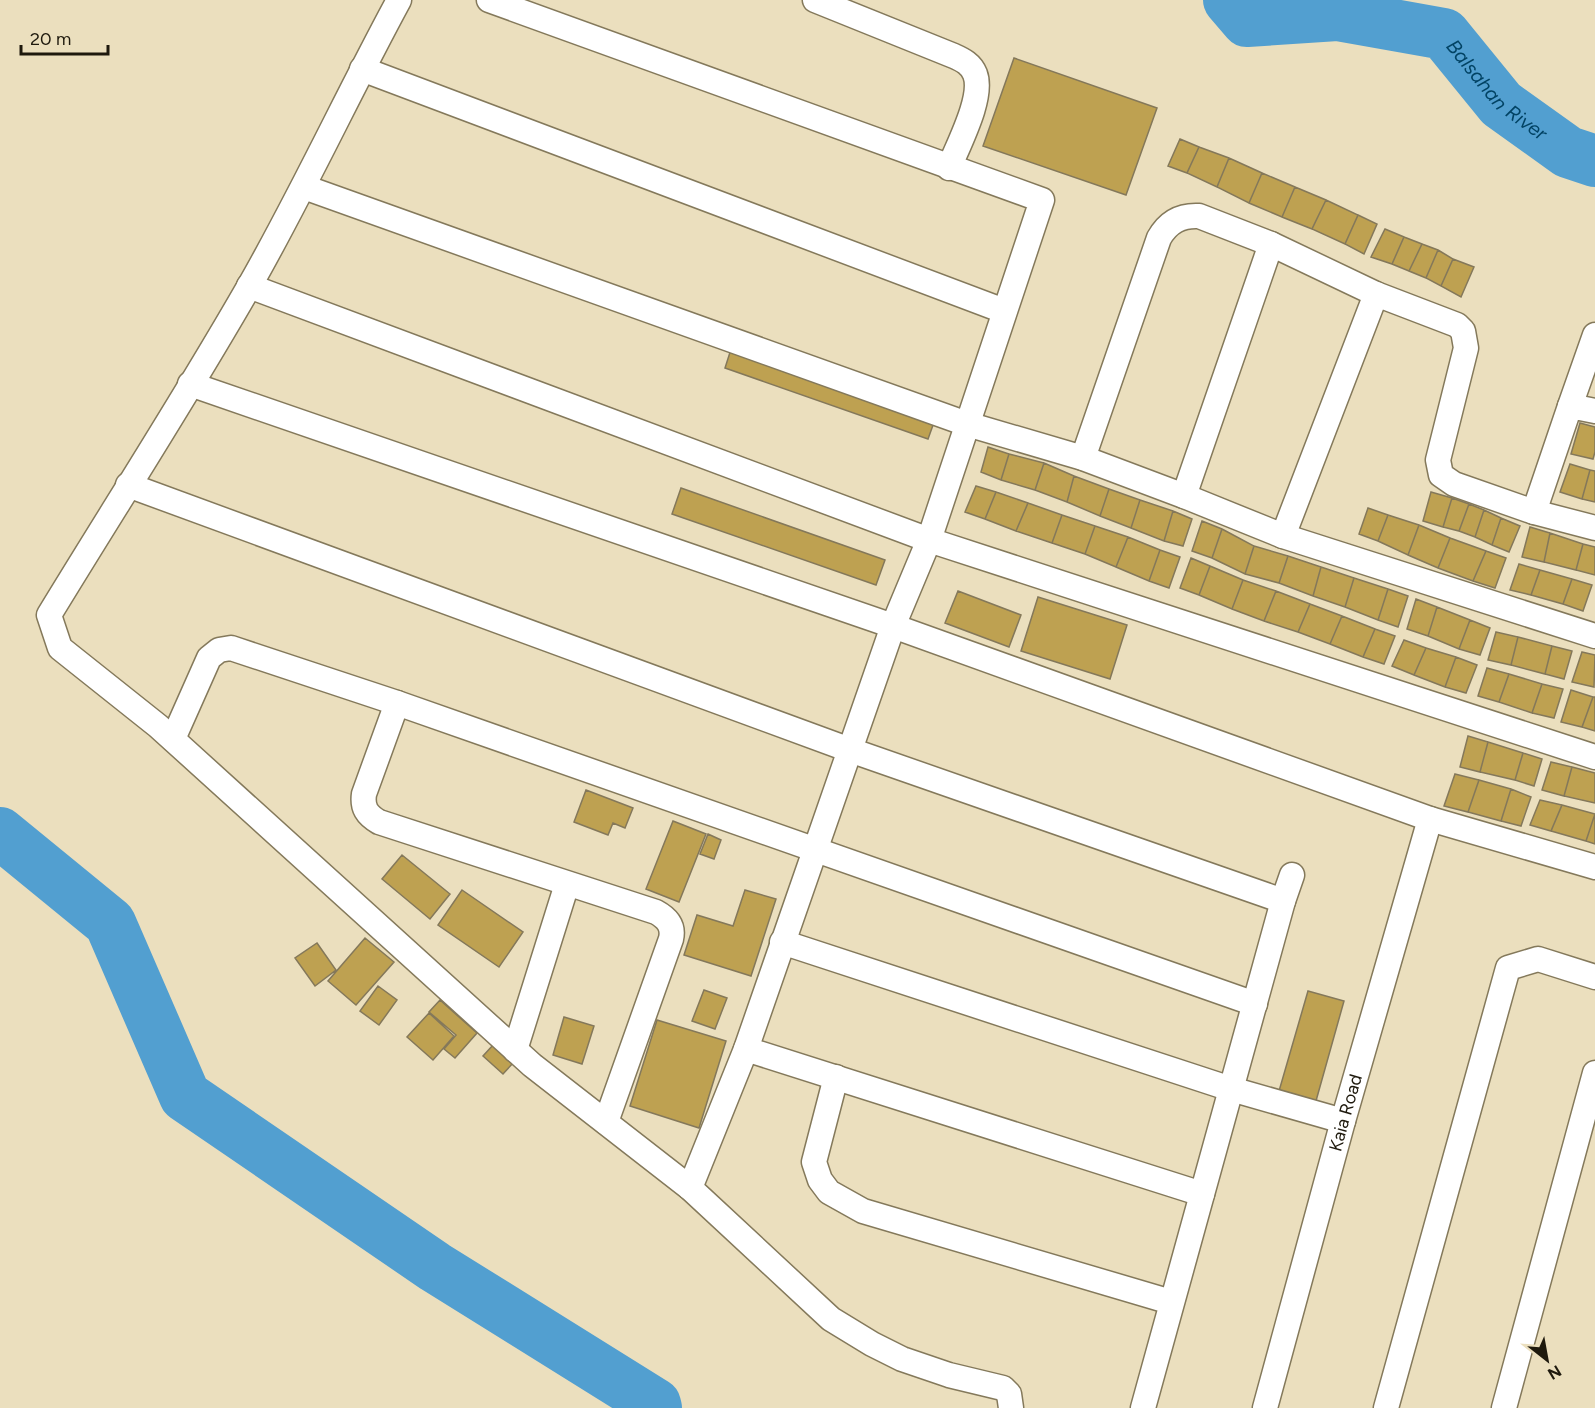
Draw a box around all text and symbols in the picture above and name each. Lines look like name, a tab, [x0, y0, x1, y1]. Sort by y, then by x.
scale bar	[21, 18, 108, 56]
text: 20 m	[30, 28, 71, 50]
water label: Balsahan River	[1441, 35, 1553, 146]
street label: Kaia Road	[1324, 1072, 1367, 1154]
north arrow	[1517, 1330, 1577, 1390]
text: N	[1544, 1361, 1565, 1384]

